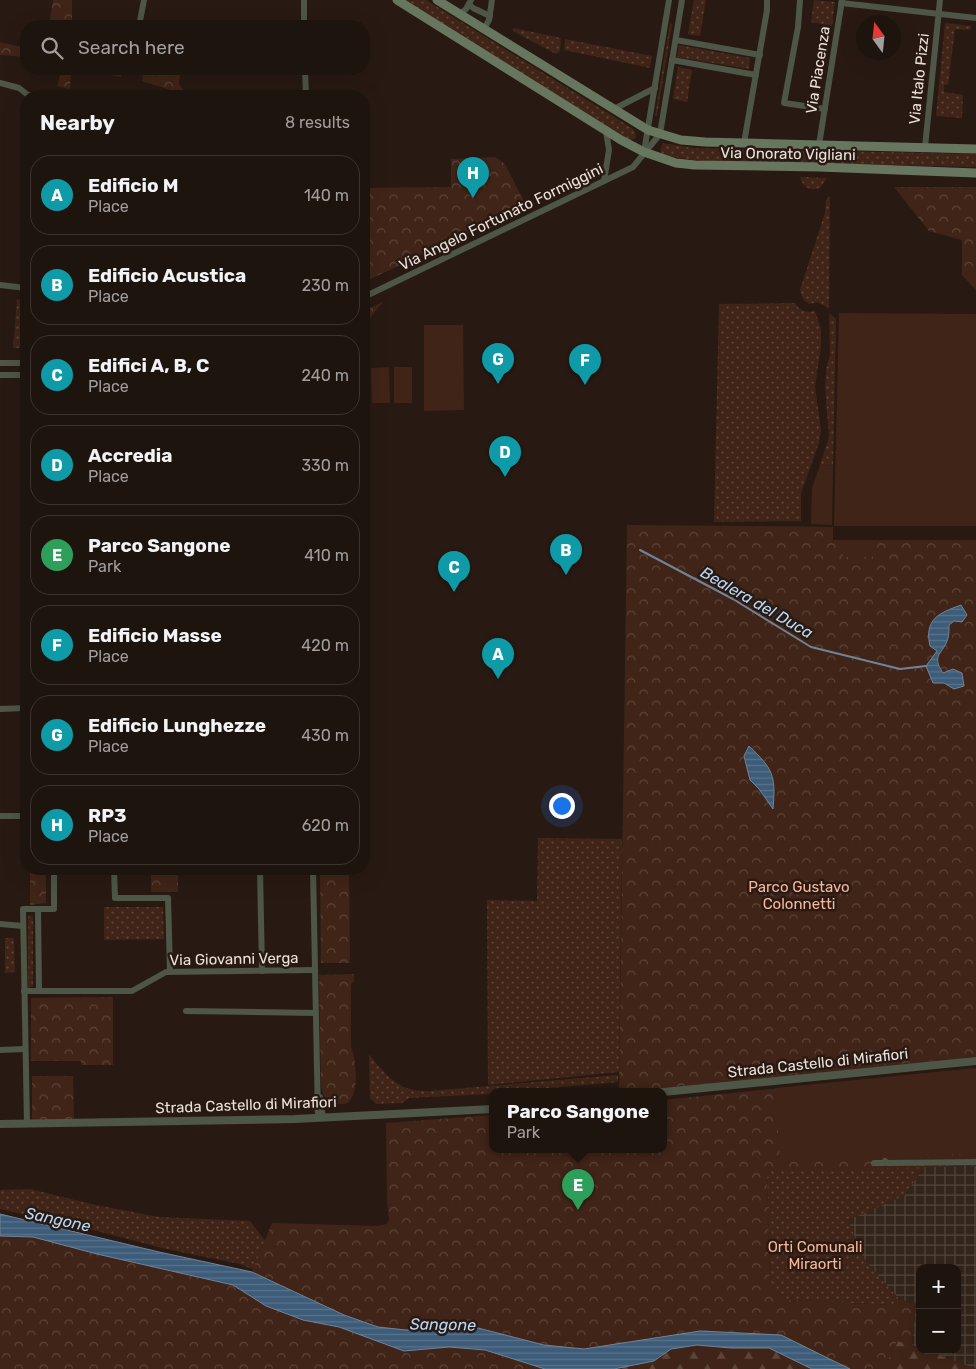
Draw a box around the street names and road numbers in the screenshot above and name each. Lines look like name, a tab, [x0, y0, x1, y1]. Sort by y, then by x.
street label: Via Piacenza	[802, 25, 834, 115]
street label: Via Italo Pizzi	[905, 32, 933, 126]
street label: Via Onorato Vigliani	[720, 144, 856, 164]
street label: Via Angelo Fortunato Formiggini	[396, 160, 606, 274]
street label: Via Giovanni Verga	[169, 949, 299, 969]
street label: Strada Castello di Mirafiori	[727, 1045, 909, 1081]
street label: Strada Castello di Mirafiori	[155, 1093, 337, 1117]

